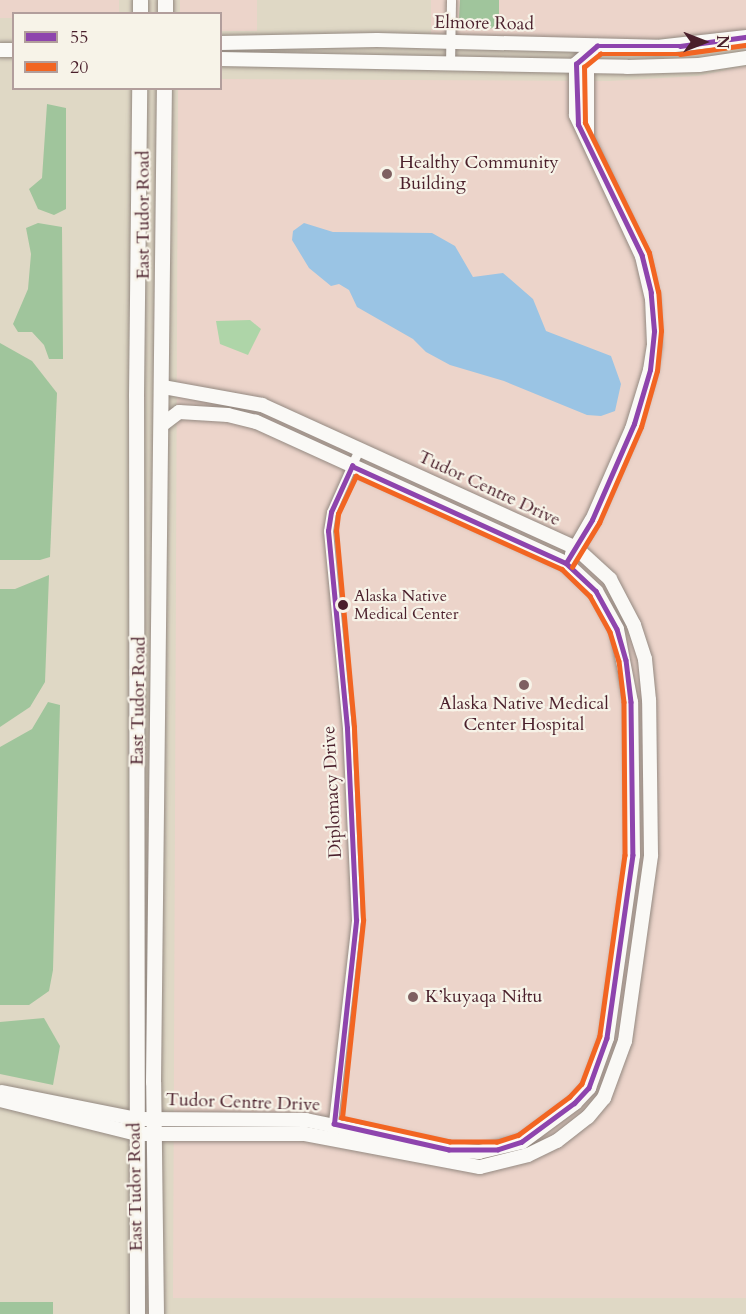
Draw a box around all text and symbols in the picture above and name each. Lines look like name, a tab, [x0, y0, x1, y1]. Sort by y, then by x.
legend	[12, 12, 222, 90]
street label: Elmore Road	[434, 12, 534, 36]
north arrow	[674, 12, 734, 72]
text: 55	[70, 25, 88, 50]
text: N	[711, 35, 733, 49]
text: 20	[70, 55, 88, 80]
street label: East Tudor Road	[133, 151, 155, 279]
place label: Healthy Community Building	[399, 153, 559, 195]
marker: Healthy Community Building	[380, 167, 394, 181]
street label: Tudor Centre Drive	[414, 447, 564, 531]
place label: Alaska Native Medical Center	[354, 586, 459, 624]
marker: Alaska Native Medical Center	[337, 599, 349, 611]
street label: East Tudor Road	[127, 636, 151, 766]
marker: Alaska Native Medical Center Hospital	[517, 678, 531, 692]
place label: Alaska Native Medical Center Hospital	[439, 694, 609, 736]
street label: Diplomacy Drive	[319, 725, 347, 859]
place label: K’kuyaqa Niłtu	[425, 986, 542, 1008]
marker: K’kuyaqa Niłtu	[406, 990, 420, 1004]
street label: Tudor Centre Drive	[165, 1090, 321, 1116]
street label: East Tudor Road	[124, 1122, 148, 1252]

